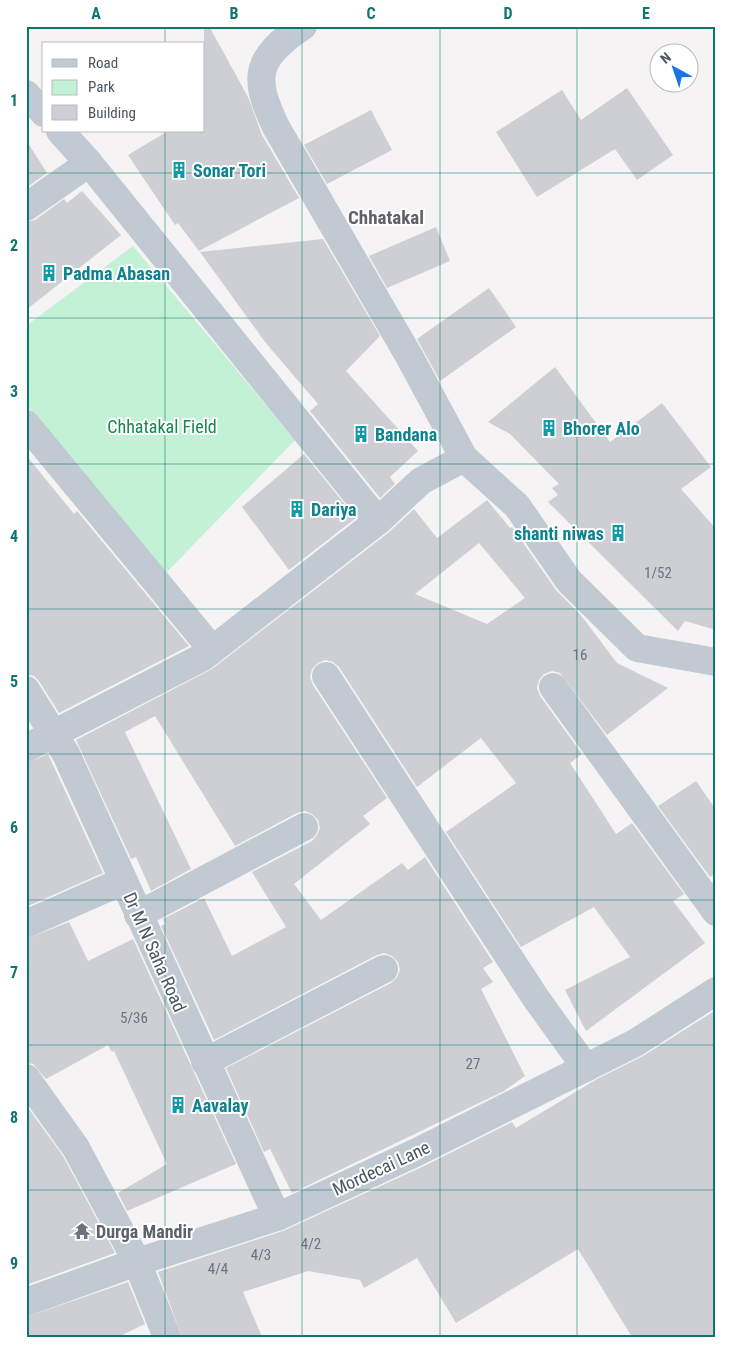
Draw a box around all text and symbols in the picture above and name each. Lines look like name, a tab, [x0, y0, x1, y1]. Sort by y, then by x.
text: A	[91, 4, 101, 23]
text: B	[230, 4, 239, 23]
text: C	[366, 4, 376, 23]
text: D	[503, 4, 513, 23]
text: E	[642, 4, 650, 23]
legend	[42, 42, 205, 132]
north arrow	[650, 42, 700, 92]
text: N	[657, 49, 674, 67]
text: Road	[88, 54, 118, 72]
text: Park	[88, 78, 115, 96]
text: 1	[10, 91, 18, 110]
text: Building	[88, 104, 136, 122]
building icon: Sonar Tori	[169, 160, 189, 180]
place label: Sonar Tori	[193, 160, 266, 181]
district label: Chhatakal	[348, 206, 424, 229]
text: 2	[10, 236, 18, 255]
building icon: Padma Abasan	[39, 263, 59, 283]
place label: Padma Abasan	[63, 263, 170, 284]
text: 3	[10, 382, 18, 401]
park label: Chhatakal Field	[107, 416, 217, 437]
building icon: Bhorer Alo	[539, 418, 559, 438]
place label: Bhorer Alo	[563, 418, 640, 439]
building icon: Bandana	[351, 424, 371, 444]
place label: Bandana	[375, 424, 437, 445]
building icon: Dariya	[287, 499, 307, 519]
place label: Dariya	[311, 499, 357, 520]
place label: shanti niwas	[514, 523, 604, 544]
building icon: shanti niwas	[608, 523, 628, 543]
text: 4	[10, 527, 18, 546]
house number: 1/52	[644, 564, 672, 582]
house number: 16	[573, 646, 587, 664]
text: 5	[10, 672, 18, 691]
text: 6	[10, 818, 18, 837]
street label: Dr M N Saha Road	[119, 889, 191, 1015]
text: 7	[10, 963, 18, 982]
house number: 5/36	[120, 1009, 148, 1027]
house number: 27	[466, 1055, 480, 1073]
building icon: Aavalay	[168, 1095, 188, 1115]
place label: Aavalay	[192, 1095, 248, 1116]
text: 8	[10, 1108, 18, 1127]
street label: Mordecai Lane	[329, 1136, 433, 1200]
temple icon: Durga Mandir	[72, 1221, 92, 1241]
place label: Durga Mandir	[96, 1221, 193, 1242]
house number: 4/2	[301, 1235, 321, 1253]
house number: 4/3	[251, 1246, 271, 1264]
text: 9	[10, 1254, 18, 1273]
house number: 4/4	[208, 1260, 228, 1278]

